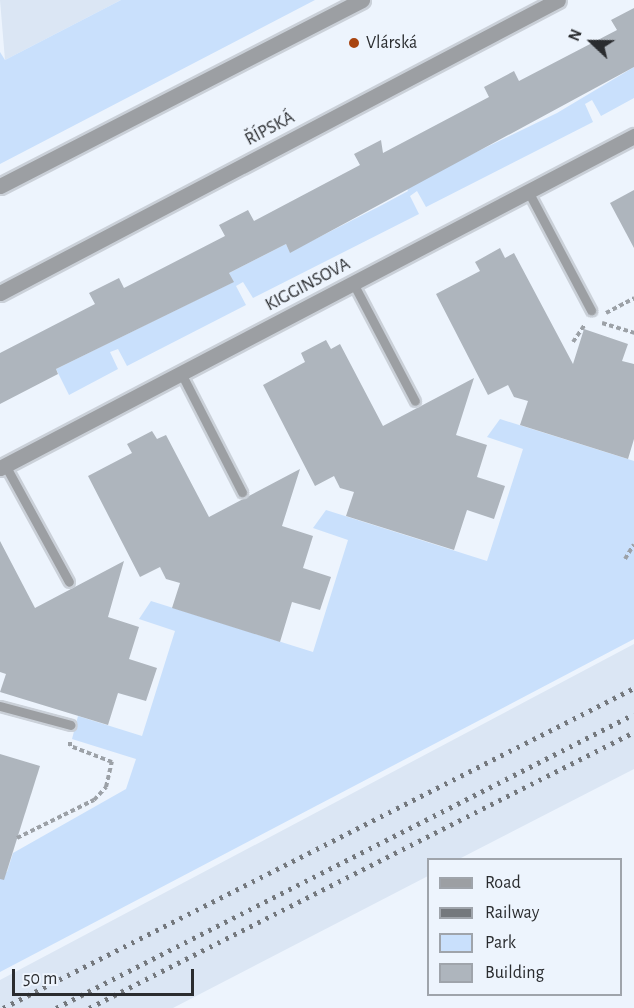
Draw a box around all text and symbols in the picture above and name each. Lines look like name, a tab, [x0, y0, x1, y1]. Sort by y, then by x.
north arrow	[562, 12, 622, 72]
text: N	[566, 27, 585, 43]
place label: Vlárská	[366, 32, 417, 54]
marker: Vlárská	[347, 36, 361, 50]
street label: ŘÍPSKÁ	[242, 107, 298, 151]
street label: KIGGINSOVA	[262, 254, 354, 316]
legend	[427, 858, 622, 996]
text: Road	[485, 874, 521, 892]
text: Railway	[485, 904, 539, 922]
text: Park	[485, 934, 516, 952]
scale bar	[15, 957, 196, 995]
text: Building	[485, 964, 544, 982]
text: 50 m	[23, 970, 57, 988]

